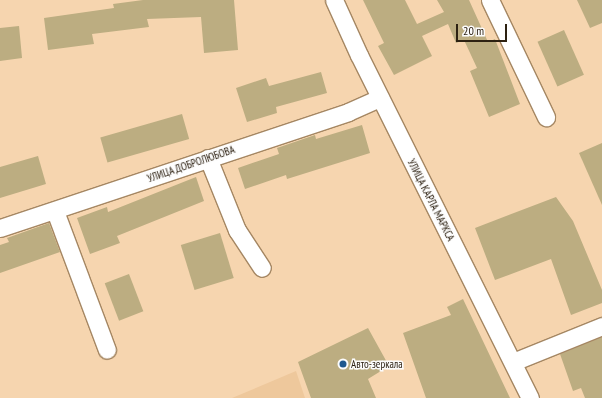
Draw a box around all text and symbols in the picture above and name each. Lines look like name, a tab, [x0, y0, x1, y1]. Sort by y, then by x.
scale bar	[458, 16, 509, 42]
text: 20 m	[463, 23, 484, 38]
street label: УЛИЦА ДОБРОЛЮБОВА	[145, 143, 237, 185]
street label: УЛИЦА КАРЛА МАРКСА	[404, 157, 458, 243]
place label: Авто-зеркала	[351, 357, 403, 371]
marker: Авто-зеркала	[338, 359, 348, 369]

